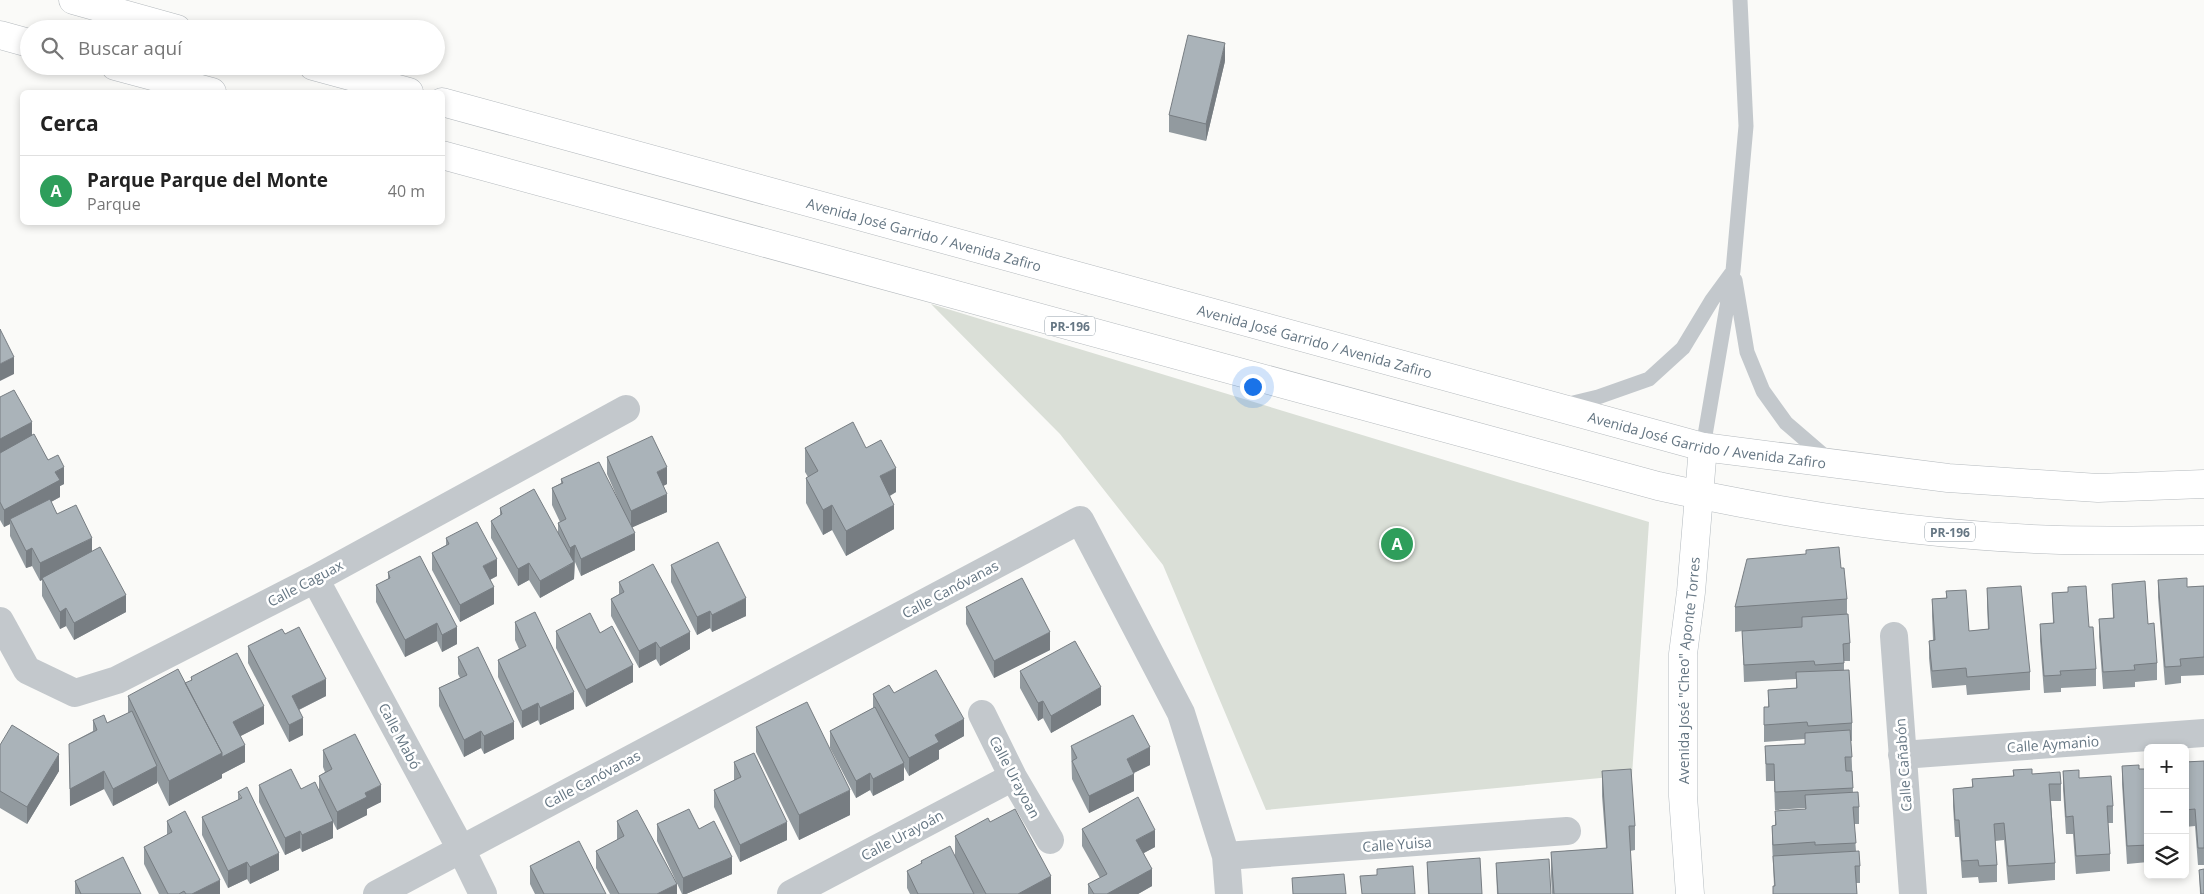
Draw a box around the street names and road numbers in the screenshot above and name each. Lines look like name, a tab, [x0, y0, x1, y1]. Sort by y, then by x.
street label: Avenida José Garrido / Avenida Zafiro	[805, 193, 1044, 275]
street label: Avenida José Garrido / Avenida Zafiro	[1195, 300, 1434, 382]
road number: PR-196	[1045, 316, 1095, 336]
street label: Avenida José Garrido / Avenida Zafiro	[1586, 407, 1827, 472]
road number: PR-196	[1925, 522, 1975, 542]
street label: Calle Caguax	[264, 555, 347, 611]
street label: Calle Canóvanas	[898, 555, 1002, 622]
street label: Avenida José "Cheo" Aponte Torres	[1674, 556, 1703, 784]
street label: Calle Mabó	[375, 700, 425, 772]
street label: Calle Cañabón	[1890, 718, 1916, 812]
street label: Calle Aymanio	[2006, 731, 2100, 757]
street label: Calle Urayoan	[985, 733, 1045, 821]
street label: Calle Canóvanas	[540, 745, 644, 812]
street label: Calle Urayoán	[858, 805, 946, 865]
street label: Calle Yuisa	[1362, 832, 1432, 856]

